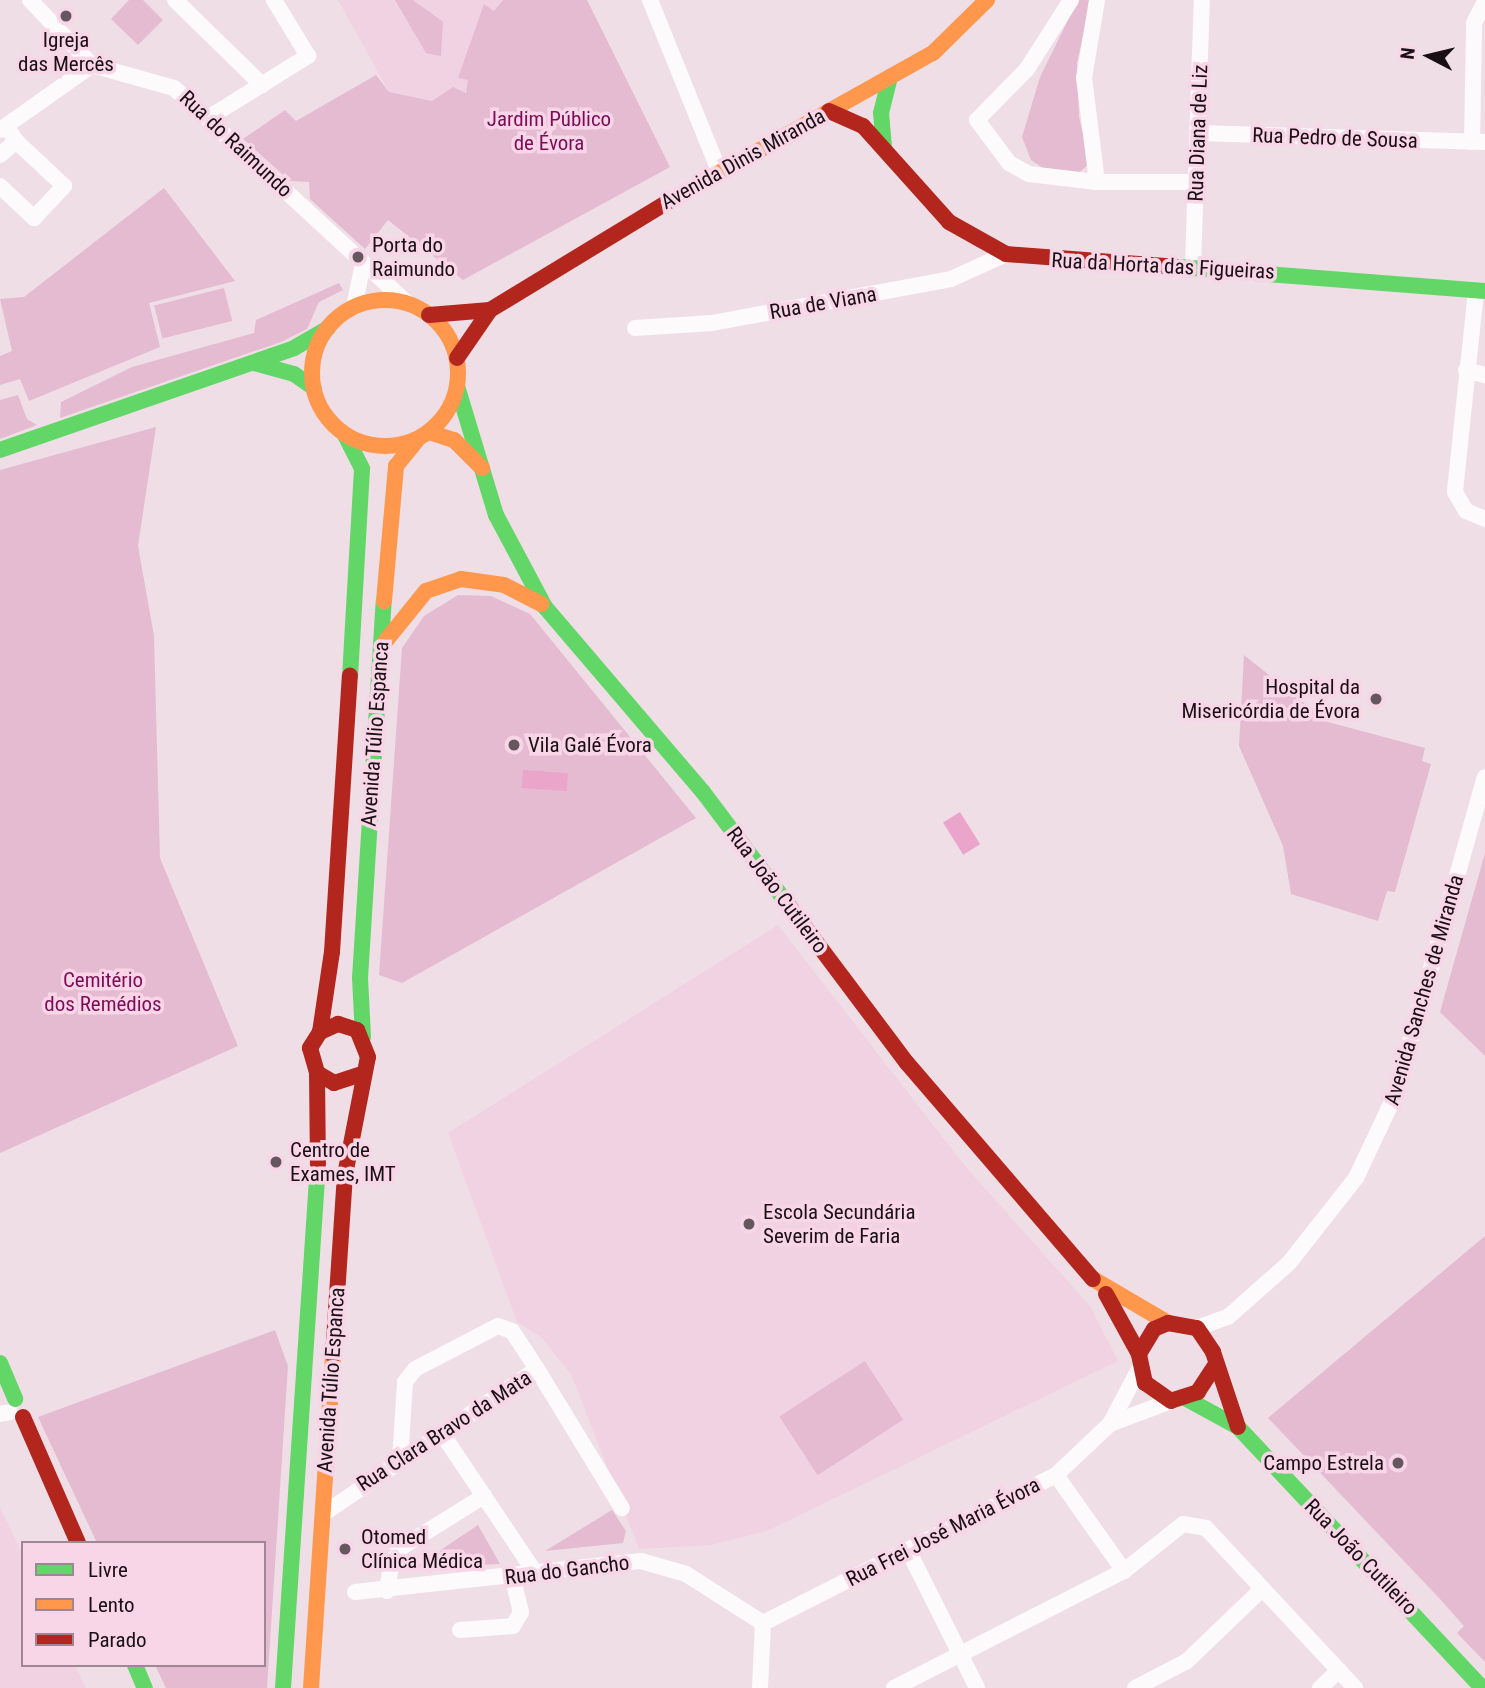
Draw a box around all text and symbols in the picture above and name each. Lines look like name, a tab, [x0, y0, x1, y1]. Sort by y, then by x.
marker: Igreja das Mercês	[58, 8, 74, 24]
north arrow	[1394, 21, 1464, 91]
place label: Igreja das Mercês	[18, 27, 114, 77]
text: N	[1396, 46, 1420, 61]
street label: Rua Diana de Liz	[1183, 64, 1213, 202]
street label: Rua do Raimundo	[174, 85, 298, 203]
street label: Avenida Dinis Miranda	[656, 103, 830, 215]
park label: Jardim Público de Évora	[487, 106, 611, 156]
street label: Rua Pedro de Sousa	[1252, 123, 1418, 153]
place label: Porta do Raimundo	[372, 232, 455, 282]
street label: Rua da Horta das Figueiras	[1051, 248, 1275, 284]
marker: Porta do Raimundo	[350, 249, 366, 265]
street label: Rua de Viana	[768, 281, 878, 325]
street label: Avenida Túlio Espanca	[356, 640, 394, 828]
place label: Hospital da Misericórdia de Évora	[1181, 674, 1360, 724]
marker: Hospital da Misericórdia de Évora	[1366, 689, 1386, 709]
place label: Vila Galé Évora	[528, 732, 652, 758]
marker: Vila Galé Évora	[506, 737, 522, 753]
street label: Rua João Cutileiro	[721, 822, 833, 958]
street label: Avenida Sanches de Miranda	[1379, 872, 1469, 1108]
park label: Cemitério dos Remédios	[44, 967, 162, 1017]
place label: Centro de Exames, IMT	[290, 1137, 396, 1187]
marker: Centro de Exames, IMT	[268, 1154, 284, 1170]
place label: Escola Secundária Severim de Faria	[763, 1199, 915, 1249]
marker: Escola Secundária Severim de Faria	[741, 1216, 757, 1232]
street label: Avenida Túlio Espanca	[312, 1286, 350, 1474]
street label: Rua Clara Bravo da Mata	[352, 1365, 536, 1497]
place label: Campo Estrela	[1263, 1450, 1384, 1476]
marker: Campo Estrela	[1390, 1455, 1406, 1471]
street label: Rua Frei José Maria Évora	[842, 1472, 1044, 1592]
street label: Rua João Cutileiro	[1299, 1494, 1423, 1620]
place label: Otomed Clínica Médica	[361, 1524, 483, 1574]
marker: Otomed Clínica Médica	[335, 1539, 355, 1559]
legend	[21, 1541, 266, 1667]
street label: Rua do Gancho	[503, 1550, 631, 1590]
text: Livre	[88, 1558, 128, 1582]
text: Lento	[88, 1593, 135, 1617]
text: Parado	[88, 1628, 147, 1652]

